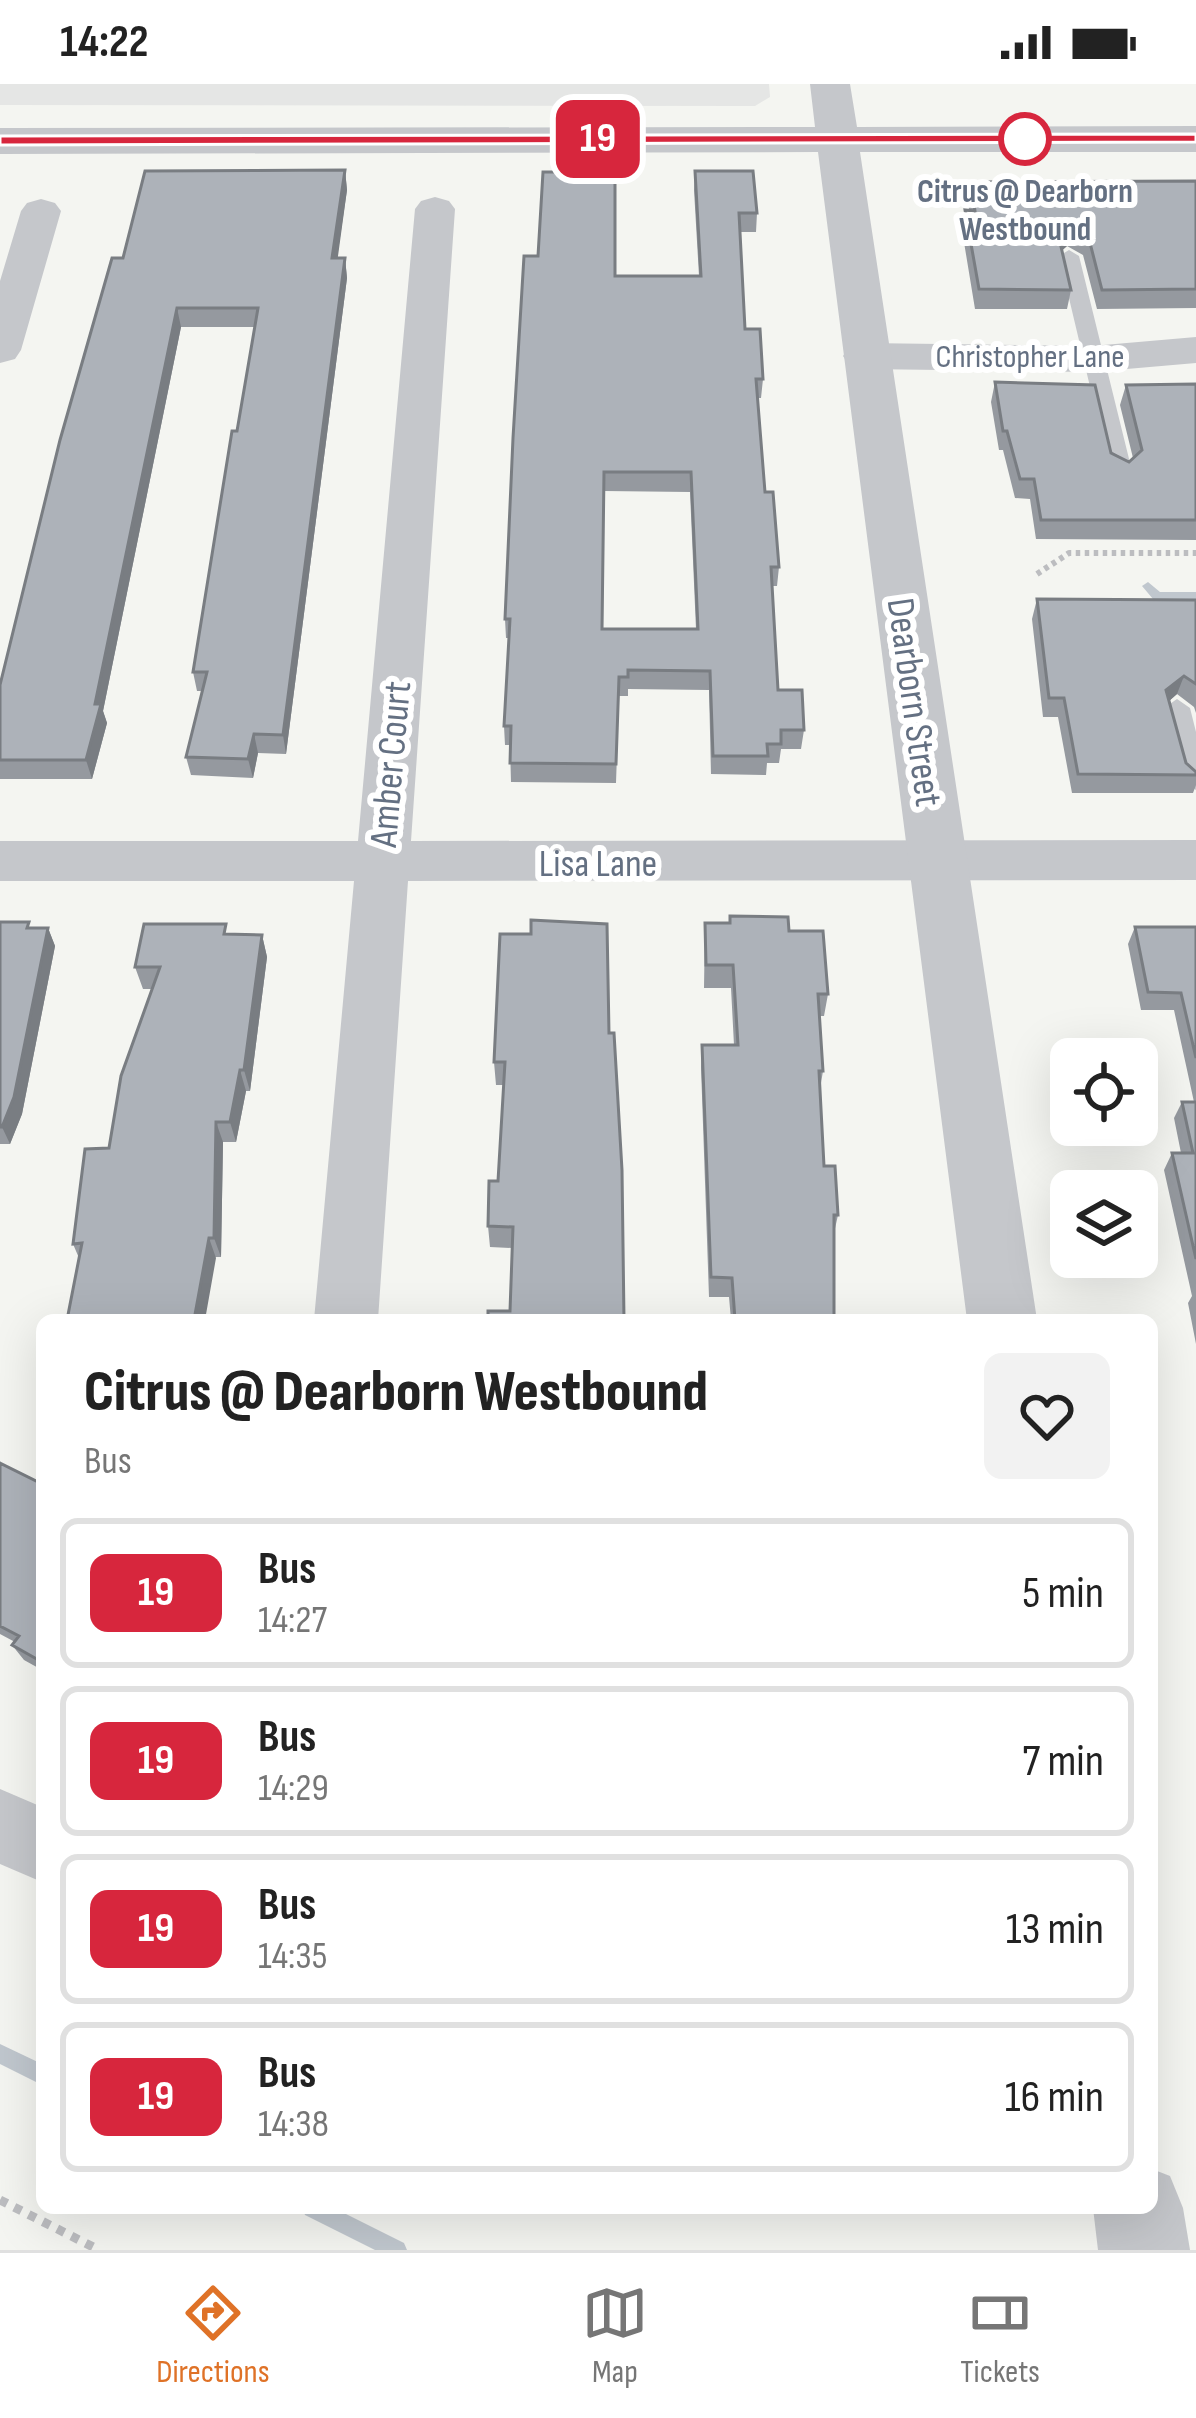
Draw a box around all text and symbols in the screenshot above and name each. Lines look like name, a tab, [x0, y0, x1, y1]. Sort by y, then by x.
text: 14:22	[60, 15, 148, 70]
line badge: 19	[544, 100, 652, 178]
text: 19	[580, 113, 616, 164]
marker: Citrus @ Dearborn Westbound	[1000, 114, 1050, 164]
place label: Citrus @ Dearborn Westbound	[917, 172, 1133, 250]
street label: Christopher Lane	[935, 337, 1125, 377]
street label: Dearborn Street	[876, 595, 951, 810]
street label: Amber Court	[361, 679, 422, 850]
street label: Lisa Lane	[539, 841, 657, 888]
map controls	[1050, 1038, 1158, 1278]
button: locate	[1050, 1038, 1158, 1146]
button: layers	[1050, 1170, 1158, 1278]
button: heart	[984, 1353, 1110, 1479]
text: Citrus @ Dearborn Westbound	[84, 1359, 708, 1427]
text: Bus	[84, 1438, 132, 1485]
text: Bus	[258, 1542, 316, 1597]
text: 5 min	[1022, 1566, 1104, 1621]
text: 19	[138, 1567, 174, 1618]
text: 14:27	[258, 1597, 327, 1644]
text: Bus	[258, 1710, 316, 1765]
text: 7 min	[1022, 1734, 1104, 1789]
text: 19	[138, 1735, 174, 1786]
text: 14:29	[258, 1765, 329, 1812]
text: Bus	[258, 1878, 316, 1933]
text: 13 min	[1006, 1902, 1104, 1957]
text: 19	[138, 1903, 174, 1954]
text: 14:35	[258, 1933, 327, 1980]
text: Bus	[258, 2046, 316, 2101]
text: 16 min	[1005, 2070, 1104, 2125]
text: 19	[138, 2071, 174, 2122]
text: 14:38	[258, 2101, 329, 2148]
tab: Directions	[156, 2280, 270, 2392]
tab: Map	[582, 2280, 648, 2392]
tab: Tickets	[960, 2280, 1040, 2392]

